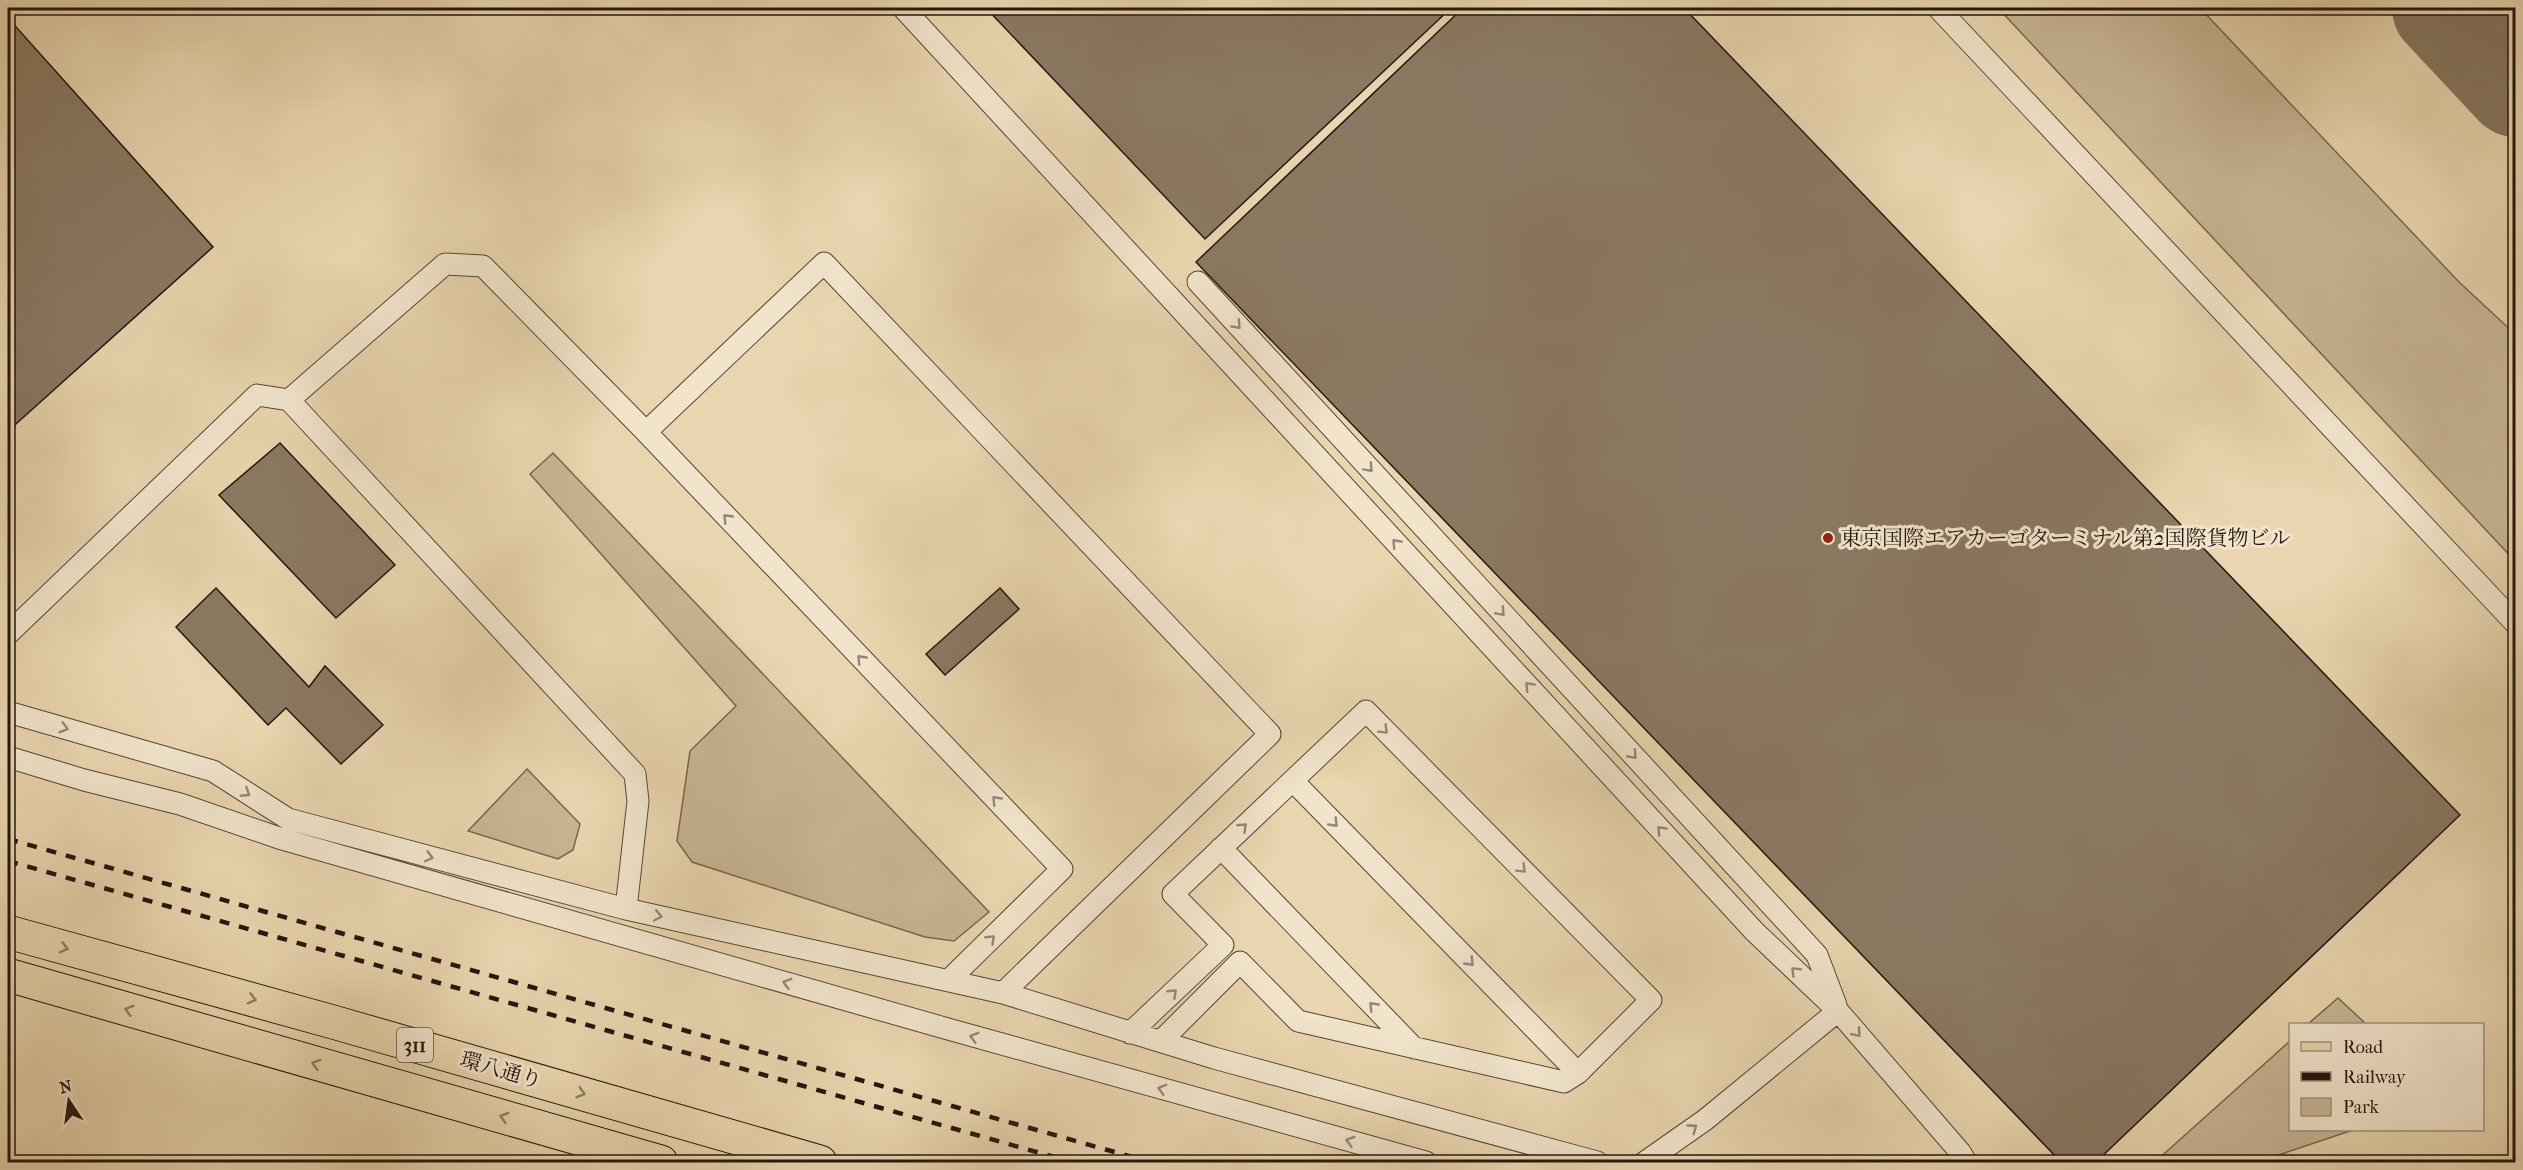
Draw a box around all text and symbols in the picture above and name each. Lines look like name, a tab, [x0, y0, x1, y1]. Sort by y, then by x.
one-way arrow	[1230, 318, 1241, 328]
one-way arrow	[1362, 462, 1373, 472]
one-way arrow	[723, 514, 734, 524]
place label: 東京国際エアカーゴターミナル第2国際貨物ビル	[1840, 526, 2291, 550]
marker: 東京国際エアカーゴターミナル第2国際貨物ビル	[1821, 531, 1835, 545]
one-way arrow	[1392, 539, 1403, 550]
one-way arrow	[1494, 605, 1505, 616]
one-way arrow	[858, 655, 869, 666]
one-way arrow	[1525, 683, 1536, 694]
one-way arrow	[58, 721, 69, 733]
one-way arrow	[1377, 723, 1388, 734]
one-way arrow	[1626, 749, 1637, 759]
one-way arrow	[240, 785, 250, 797]
one-way arrow	[992, 797, 1003, 807]
one-way arrow	[1326, 815, 1337, 826]
one-way arrow	[1237, 823, 1247, 834]
one-way arrow	[1657, 826, 1668, 836]
one-way arrow	[423, 850, 433, 862]
one-way arrow	[1514, 862, 1525, 873]
one-way arrow	[653, 909, 663, 922]
one-way arrow	[983, 935, 994, 946]
one-way arrow	[59, 940, 69, 953]
one-way arrow	[1462, 955, 1473, 966]
one-way arrow	[1792, 967, 1803, 978]
one-way arrow	[782, 978, 793, 990]
one-way arrow	[1165, 989, 1176, 1000]
one-way arrow	[247, 992, 257, 1005]
one-way arrow	[1370, 1002, 1381, 1013]
one-way arrow	[124, 1005, 135, 1017]
legend	[2289, 1023, 2484, 1131]
one-way arrow	[1850, 1026, 1861, 1037]
road number: 311	[397, 1028, 433, 1062]
one-way arrow	[969, 1032, 980, 1044]
text: Road	[2343, 1037, 2383, 1058]
street label: 環八通り	[457, 1047, 545, 1093]
one-way arrow	[311, 1059, 322, 1071]
text: Railway	[2343, 1067, 2407, 1088]
north arrow	[39, 1071, 99, 1131]
text: N	[58, 1076, 75, 1097]
one-way arrow	[1157, 1084, 1168, 1096]
one-way arrow	[575, 1086, 586, 1098]
text: Park	[2343, 1097, 2380, 1118]
one-way arrow	[499, 1112, 509, 1125]
one-way arrow	[1686, 1125, 1697, 1136]
one-way arrow	[1345, 1136, 1355, 1149]

